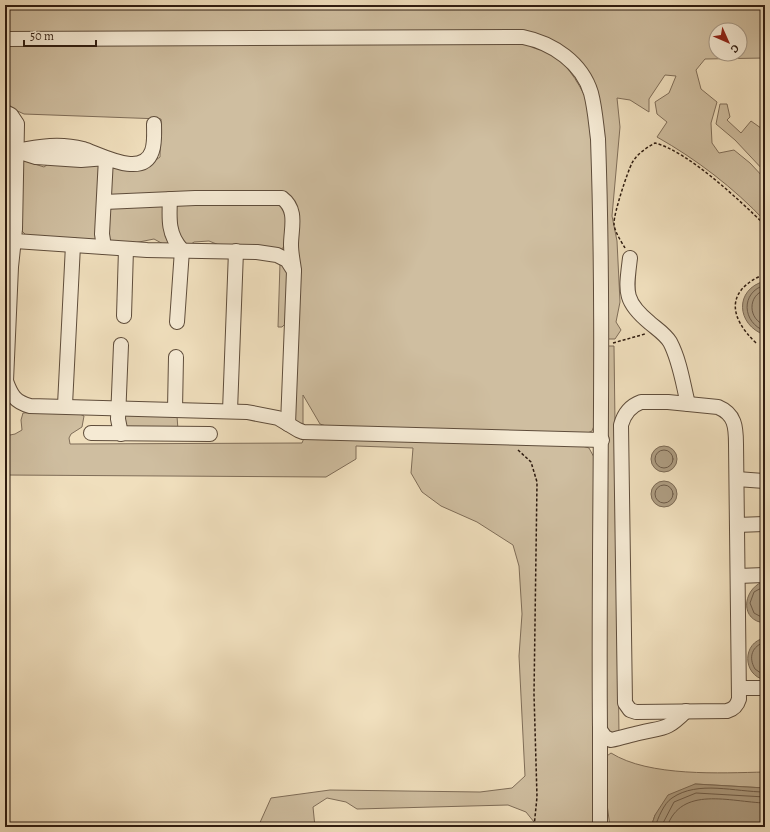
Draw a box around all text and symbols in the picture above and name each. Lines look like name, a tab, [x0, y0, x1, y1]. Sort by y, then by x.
scale bar	[24, 22, 96, 48]
north arrow	[708, 22, 748, 62]
text: 50 m	[30, 28, 54, 44]
text: С	[727, 41, 742, 57]

